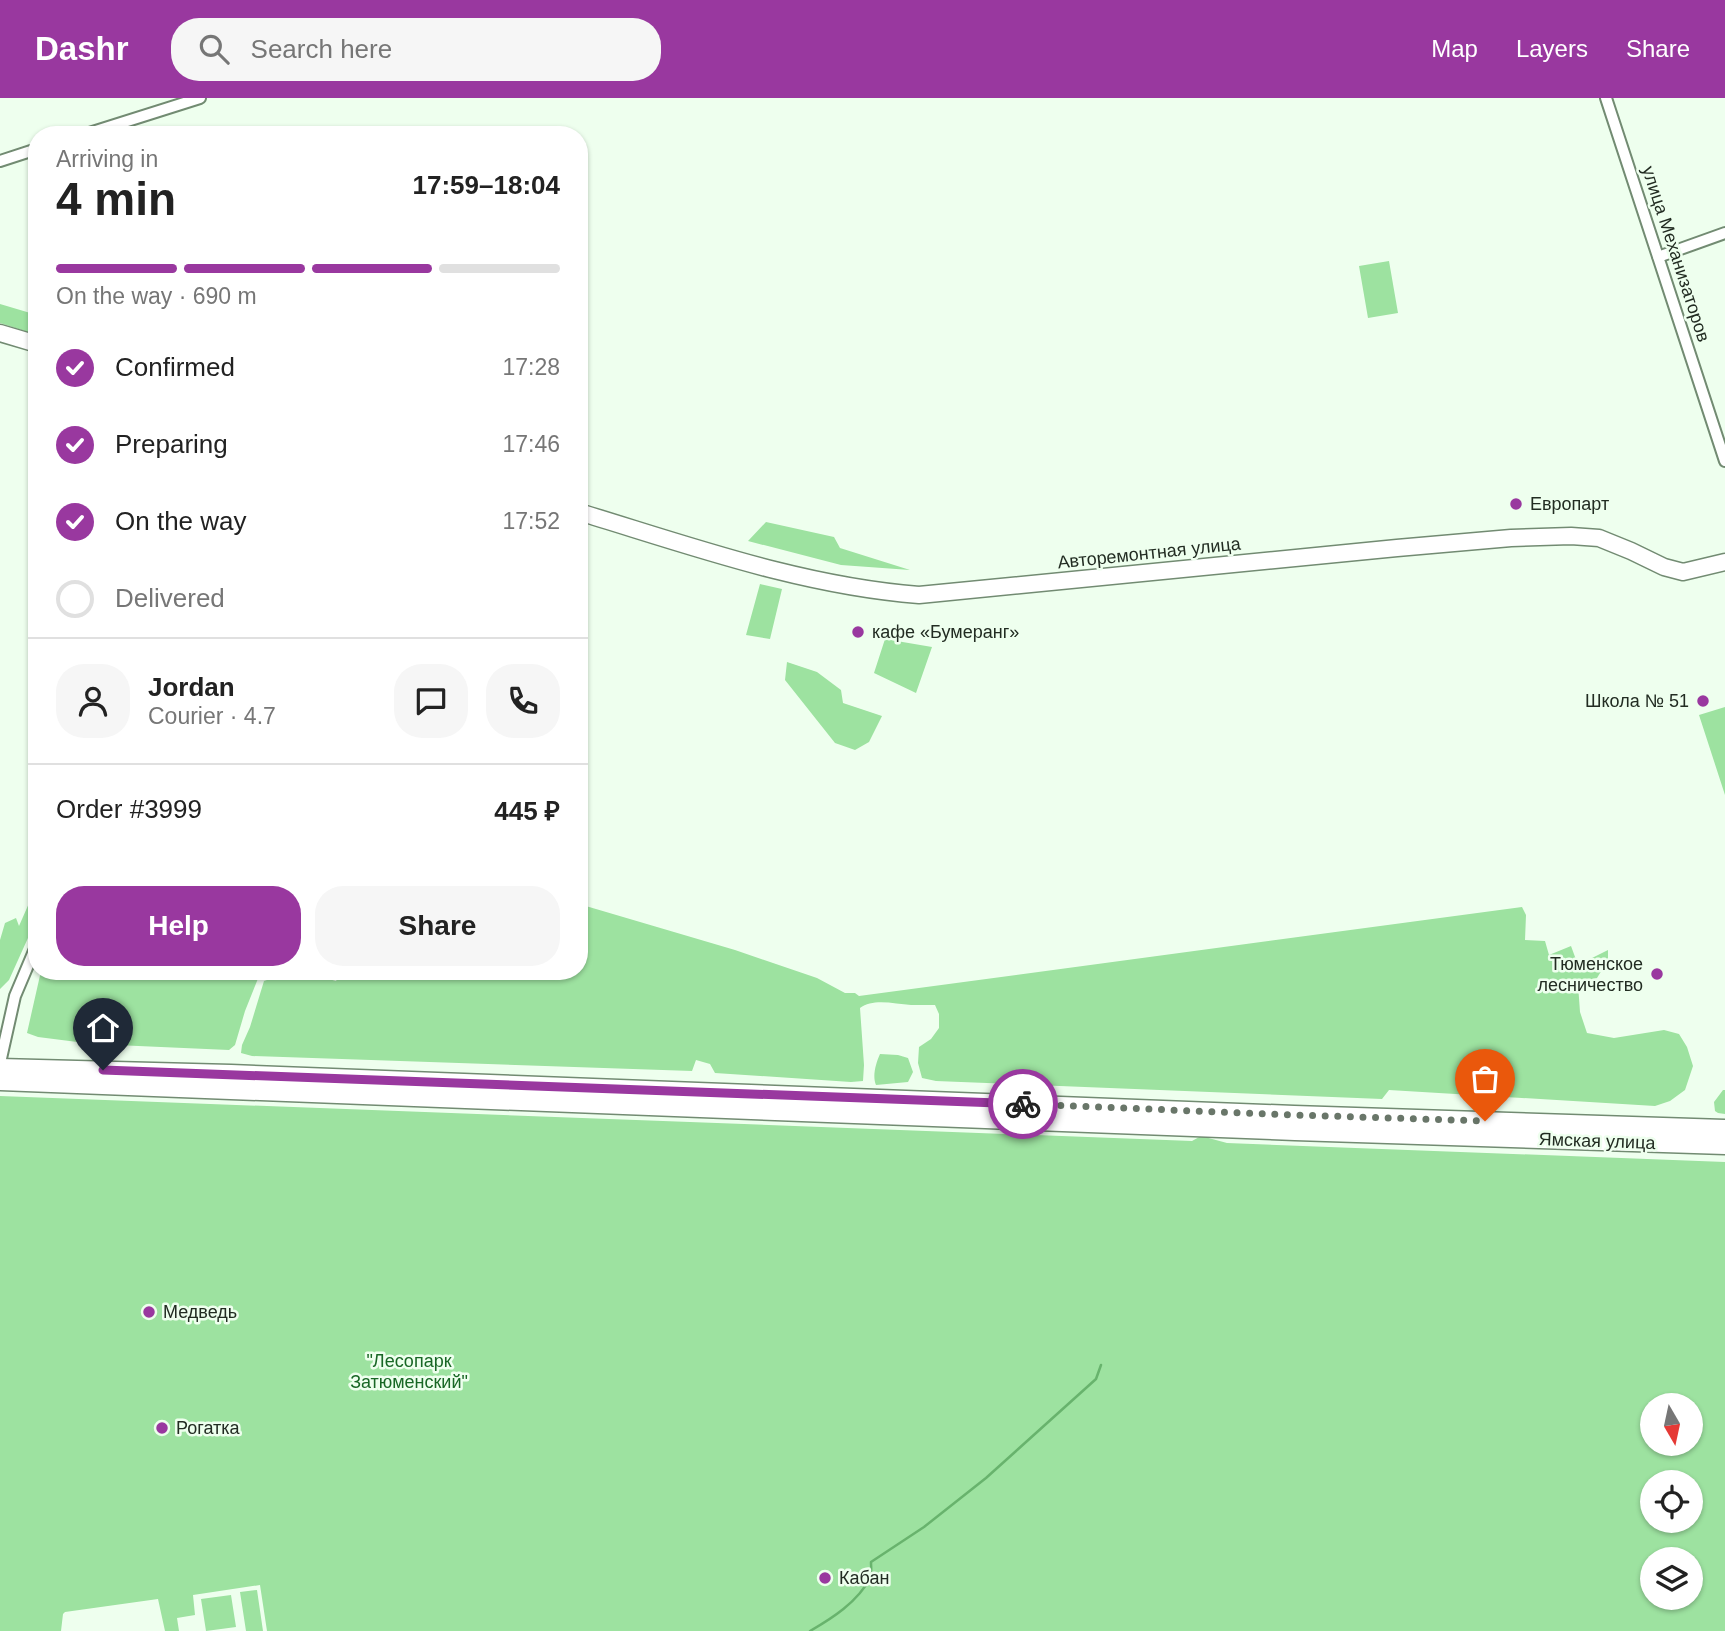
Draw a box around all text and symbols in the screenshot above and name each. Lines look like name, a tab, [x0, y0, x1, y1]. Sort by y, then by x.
search box	[171, 18, 661, 81]
text: Dashr	[35, 30, 129, 67]
icon: search	[195, 30, 233, 68]
text: Search here	[251, 34, 392, 64]
text: Map	[1431, 35, 1478, 62]
text: Layers	[1516, 35, 1588, 62]
text: Share	[1626, 35, 1690, 62]
text: Arriving in	[56, 146, 158, 172]
street label: улица Механизаторов	[1638, 164, 1714, 344]
text: 17:59–18:04	[413, 170, 560, 200]
text: 4 min	[56, 173, 176, 225]
text: On the way · 690 m	[56, 283, 257, 309]
icon: check	[56, 349, 94, 387]
text: Confirmed	[115, 352, 235, 382]
text: 17:28	[502, 354, 560, 380]
icon: check	[56, 426, 94, 464]
text: Preparing	[115, 429, 228, 459]
text: 17:46	[502, 431, 560, 457]
place label: Европарт	[1530, 494, 1609, 514]
marker: Европарт	[1508, 496, 1524, 512]
icon: check	[56, 503, 94, 541]
text: On the way	[115, 506, 247, 536]
text: 17:52	[502, 508, 560, 534]
street label: Авторемонтная улица	[1056, 533, 1243, 573]
text: Delivered	[115, 583, 225, 613]
place label: кафе «Бумеранг»	[872, 622, 1019, 642]
marker: кафе «Бумеранг»	[850, 624, 866, 640]
button: person	[56, 664, 130, 738]
button: chat	[394, 664, 468, 738]
button: phone	[486, 664, 560, 738]
text: Jordan	[148, 672, 235, 702]
place label: Школа № 51	[1585, 691, 1689, 711]
marker: Школа № 51	[1695, 693, 1711, 709]
text: Courier · 4.7	[148, 703, 276, 729]
text: Order #3999	[56, 794, 202, 824]
text: 445 ₽	[494, 796, 560, 826]
button: Help	[56, 886, 301, 966]
button: Share	[315, 886, 560, 966]
place label: Тюменское лесничество	[1537, 954, 1643, 995]
marker: Тюменское лесничество	[1649, 966, 1665, 982]
pin	[73, 998, 133, 1070]
icon: home	[84, 1009, 122, 1047]
pin	[1455, 1049, 1515, 1121]
icon: bag	[1466, 1060, 1504, 1098]
courier	[988, 1069, 1058, 1139]
icon: bike	[1004, 1085, 1042, 1123]
street label: Ямская улица	[1538, 1129, 1657, 1153]
place label: Медведь	[163, 1302, 237, 1322]
marker: Медведь	[141, 1304, 157, 1320]
park label: "Лесопарк Затюменский"	[350, 1351, 468, 1392]
north arrow	[1640, 1393, 1703, 1456]
map controls	[1640, 1393, 1703, 1610]
place label: Рогатка	[176, 1418, 241, 1438]
marker: Рогатка	[154, 1420, 170, 1436]
button: locate	[1640, 1470, 1703, 1533]
button: layers	[1640, 1547, 1703, 1610]
place label: Кабан	[839, 1568, 889, 1588]
marker: Кабан	[817, 1570, 833, 1586]

